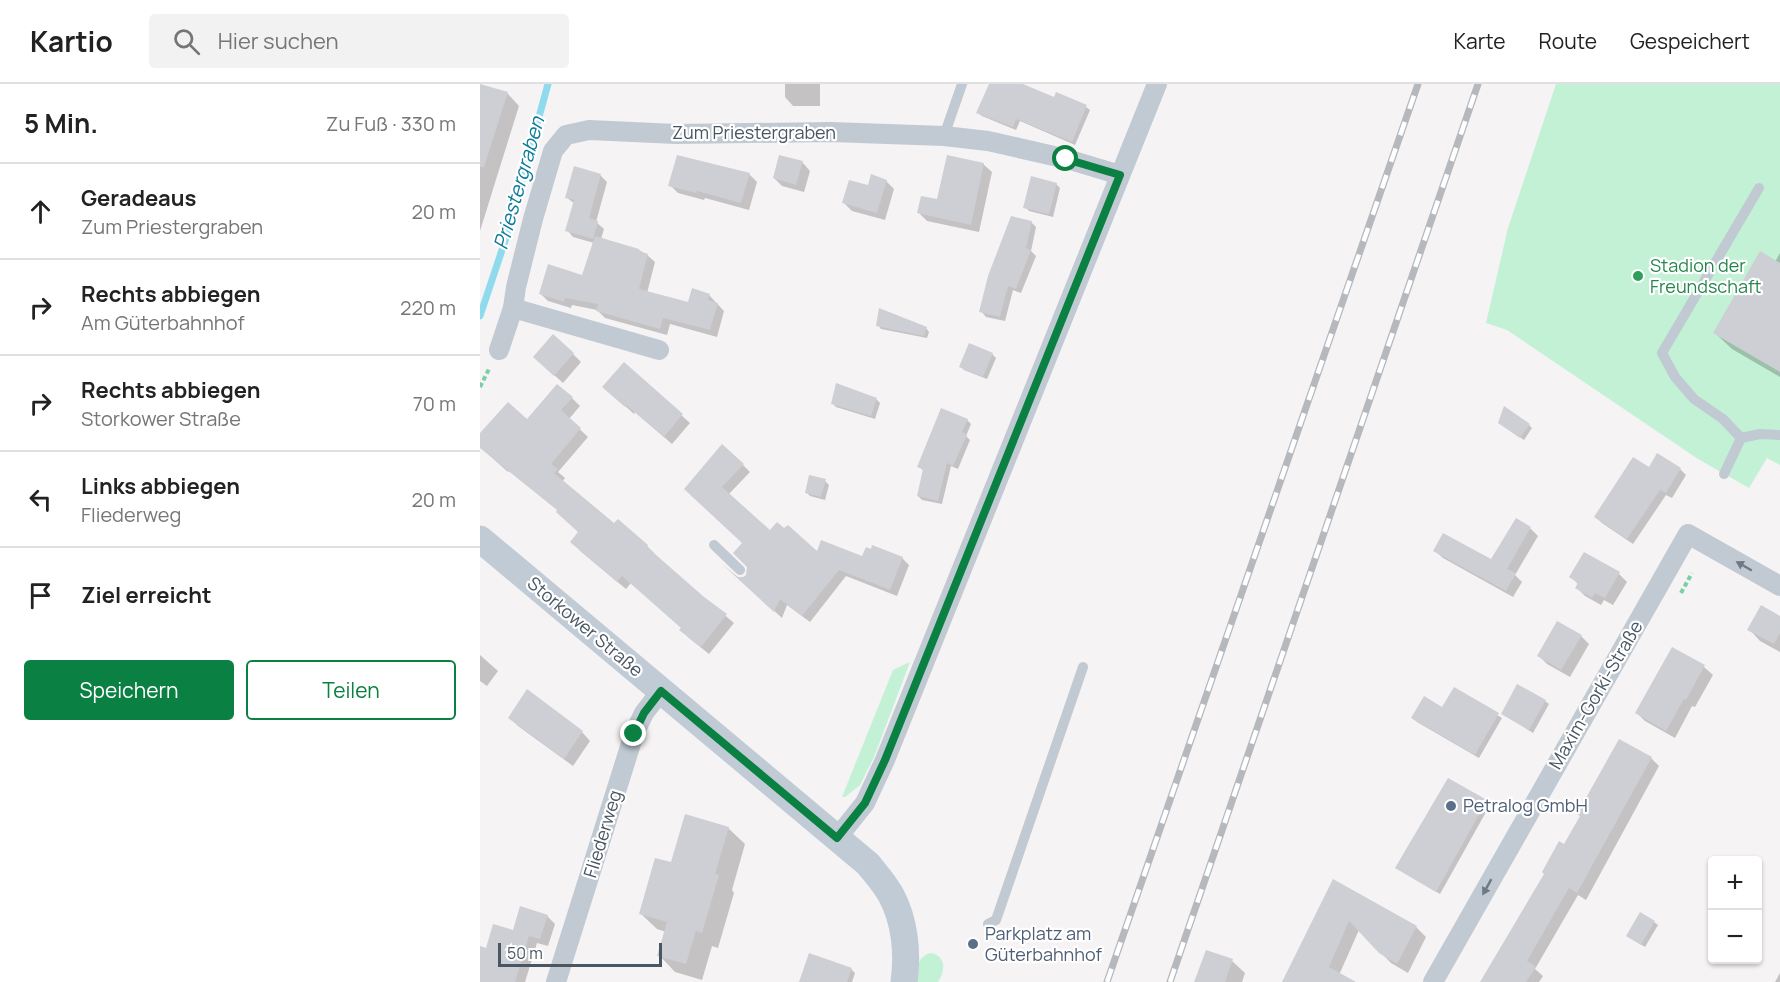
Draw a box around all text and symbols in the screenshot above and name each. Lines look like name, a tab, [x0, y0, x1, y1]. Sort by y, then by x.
search box	[149, 14, 569, 68]
text: Kartio	[30, 22, 113, 60]
icon: search	[170, 25, 203, 58]
text: Hier suchen	[218, 26, 339, 56]
text: Karte	[1454, 27, 1506, 55]
text: Route	[1539, 27, 1597, 55]
text: Gespeichert	[1630, 27, 1750, 55]
text: 5 Min.	[24, 105, 98, 141]
text: Zu Fuß · 330 m	[326, 110, 456, 137]
water label: Priestergraben	[487, 112, 551, 252]
street label: Zum Priestergraben	[672, 120, 836, 144]
route start	[1052, 145, 1078, 171]
text: Geradeaus	[81, 183, 196, 213]
icon: ahead	[24, 195, 57, 228]
text: 20 m	[411, 198, 456, 225]
text: Zum Priestergraben	[81, 213, 263, 240]
place label: Stadion der Freundschaft	[1650, 253, 1762, 298]
marker: Stadion der Freundschaft	[1631, 269, 1645, 283]
text: Rechts abbiegen	[81, 279, 260, 309]
icon: right	[24, 291, 57, 324]
text: 220 m	[400, 294, 456, 321]
text: Am Güterbahnhof	[81, 309, 245, 336]
text: Rechts abbiegen	[81, 375, 260, 405]
icon: right	[24, 387, 57, 420]
text: 70 m	[413, 390, 456, 417]
text: Storkower Straße	[81, 405, 241, 432]
text: Links abbiegen	[81, 471, 240, 501]
icon: left	[24, 483, 57, 516]
text: 20 m	[411, 486, 456, 513]
text: Fliederweg	[81, 501, 181, 528]
one-way arrow	[1735, 561, 1752, 571]
street label: Storkower Straße	[523, 571, 648, 682]
icon: arrive	[24, 579, 57, 612]
text: Ziel erreicht	[81, 580, 212, 610]
street label: Maxim-Gorki-Straße	[1543, 616, 1647, 773]
button: Speichern	[24, 660, 234, 720]
button: Teilen	[246, 660, 456, 720]
route end	[620, 720, 646, 746]
street label: Fliederweg	[577, 787, 627, 880]
place label: Petralog GmbH	[1463, 793, 1588, 817]
marker: Petralog GmbH	[1444, 799, 1458, 813]
map controls	[1708, 856, 1762, 964]
button: +	[1708, 856, 1762, 910]
one-way arrow	[1482, 878, 1492, 895]
button: −	[1708, 910, 1762, 964]
place label: Parkplatz am Güterbahnhof	[985, 921, 1103, 966]
marker: Parkplatz am Güterbahnhof	[966, 937, 980, 951]
scale bar	[498, 940, 662, 968]
text: 50 m	[507, 942, 543, 964]

